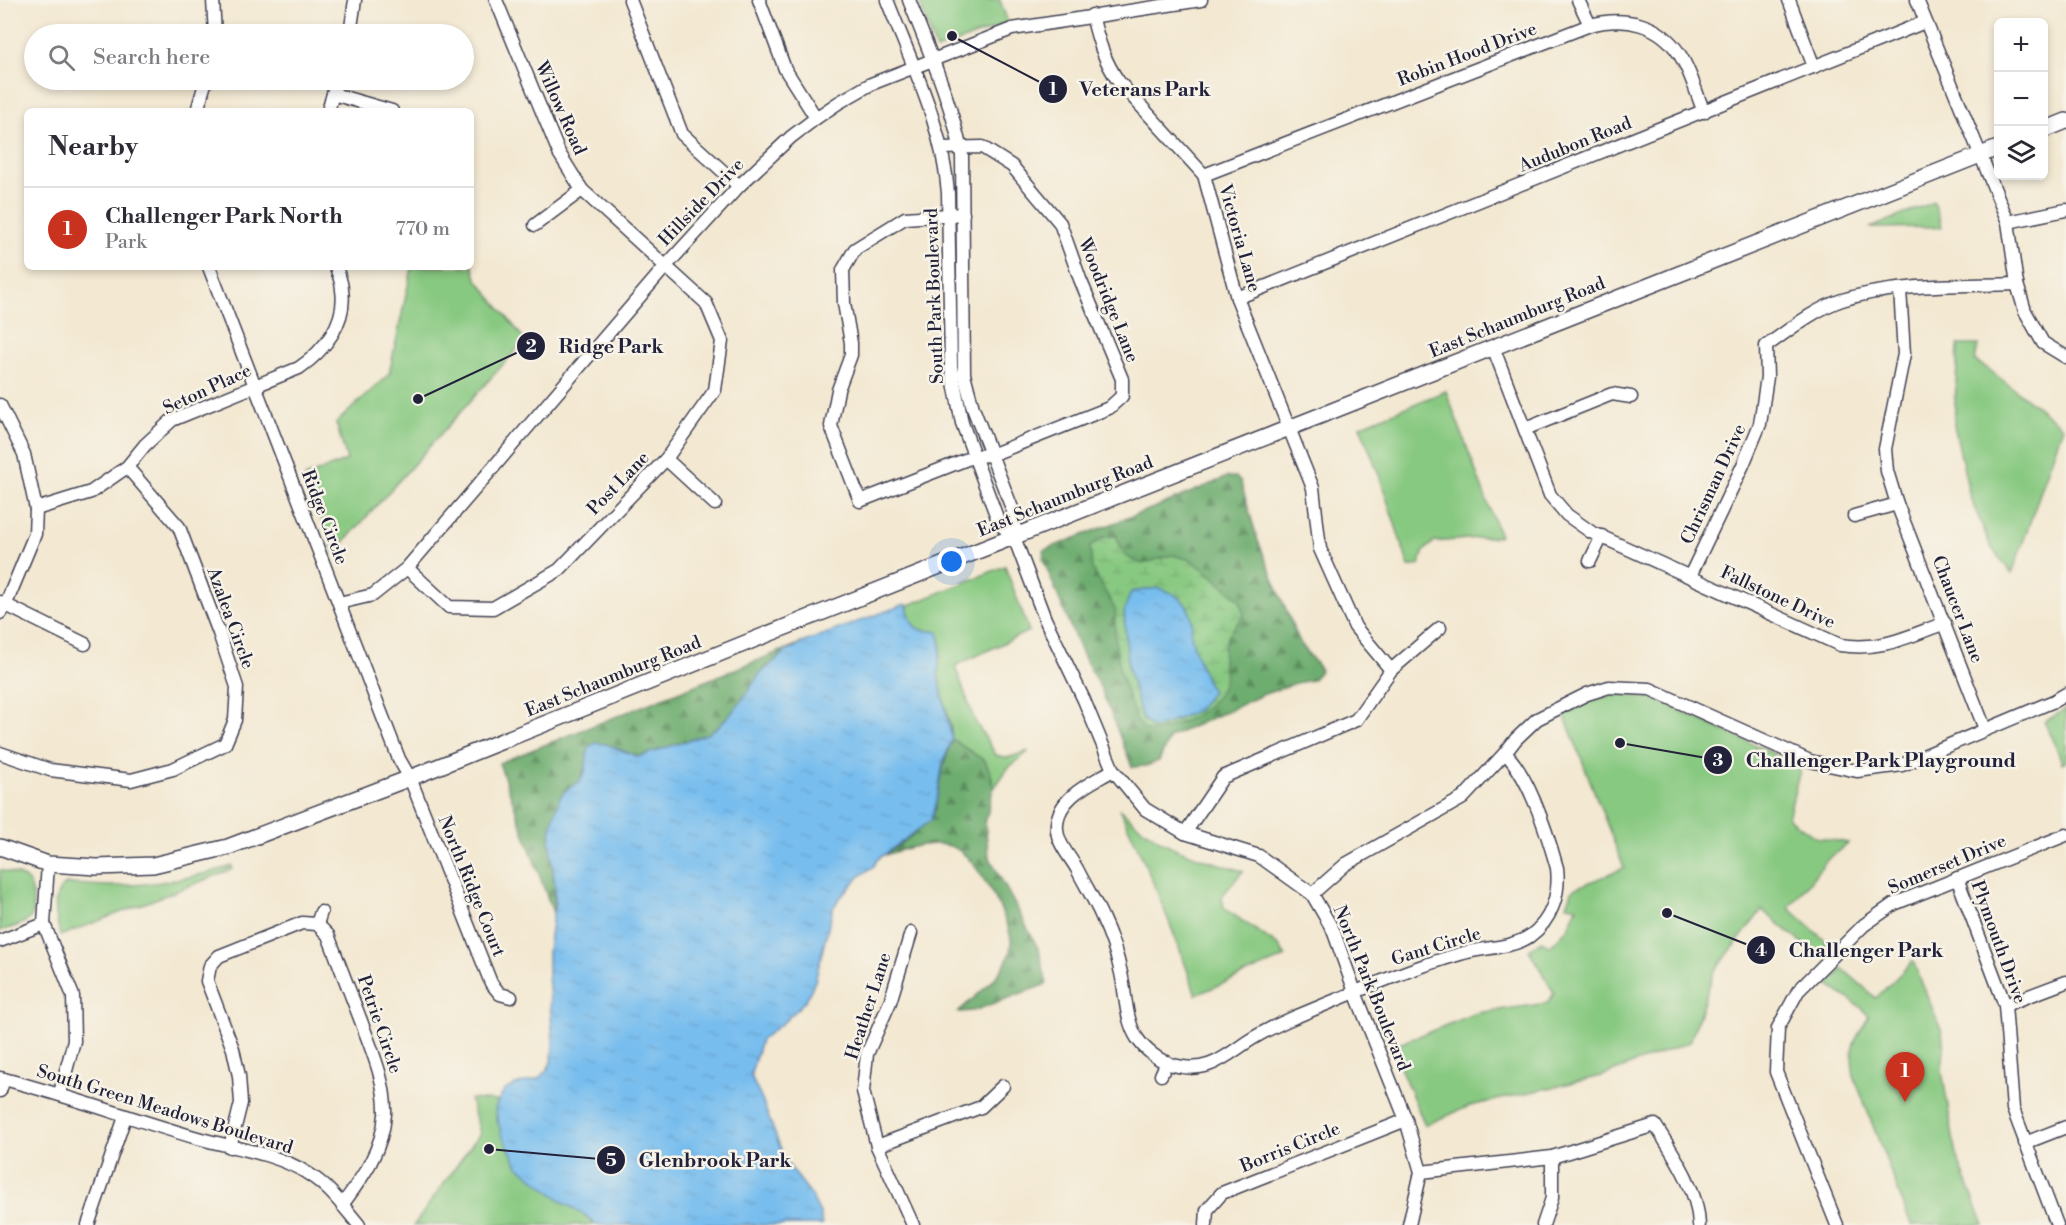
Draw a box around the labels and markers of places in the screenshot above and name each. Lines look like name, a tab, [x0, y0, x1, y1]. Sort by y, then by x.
callout: Veterans Park	[1038, 70, 1223, 108]
callout: Ridge Park	[516, 327, 675, 365]
callout: Challenger Park Playground	[1703, 741, 2028, 779]
callout: Challenger Park	[1746, 931, 1955, 969]
pin: 1	[1886, 1052, 1924, 1102]
callout: Glenbrook Park	[596, 1141, 803, 1179]

